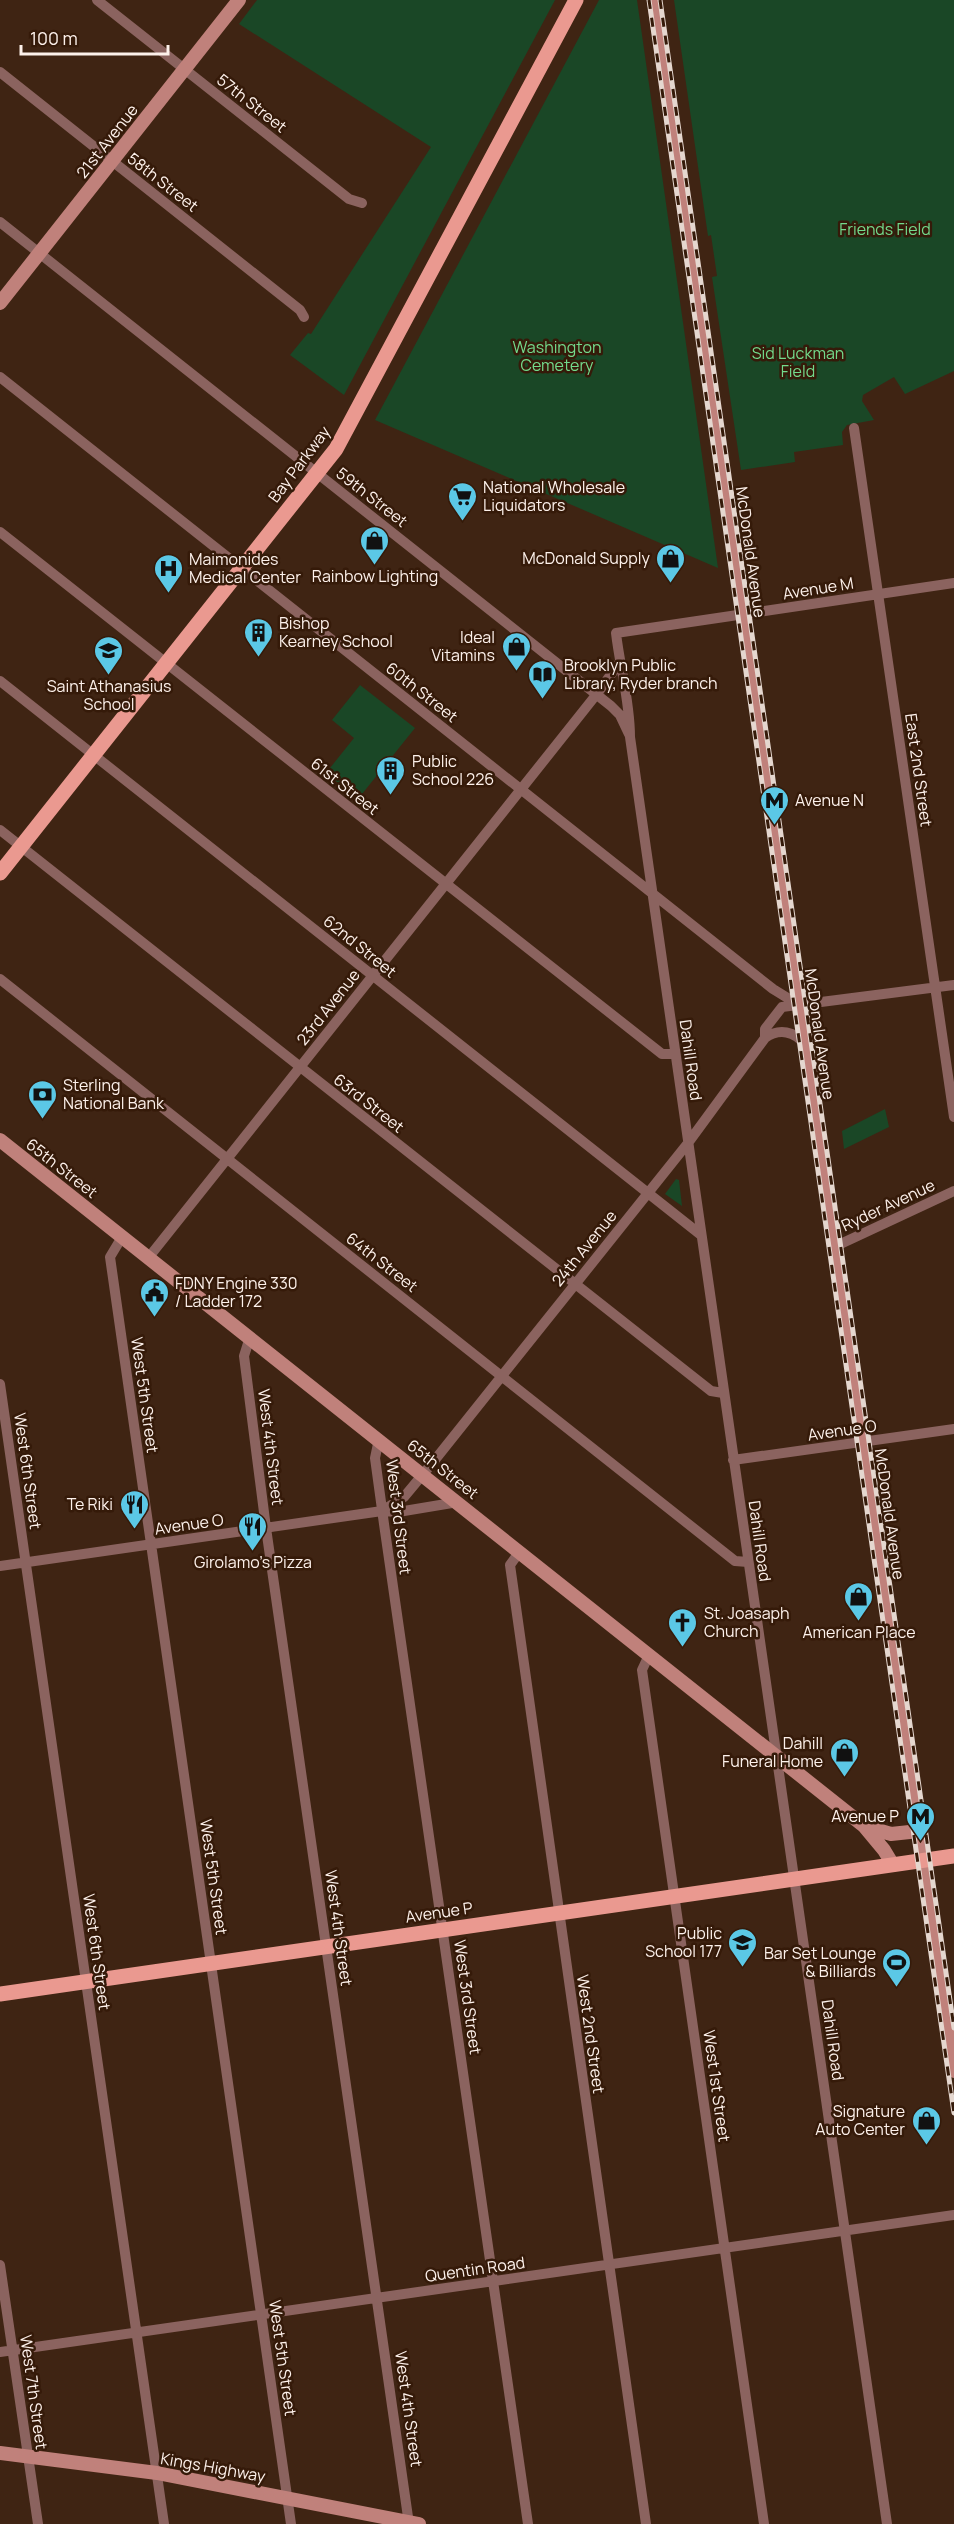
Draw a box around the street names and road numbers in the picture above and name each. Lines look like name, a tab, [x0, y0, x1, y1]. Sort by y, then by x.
street label: 57th Street	[212, 69, 292, 137]
street label: 21st Avenue	[71, 99, 143, 183]
street label: 58th Street	[123, 147, 203, 217]
street label: Bay Parkway	[263, 421, 335, 507]
street label: 59th Street	[332, 462, 412, 532]
street label: McDonald Avenue	[731, 485, 771, 619]
street label: Avenue M	[781, 572, 855, 604]
street label: 60th Street	[381, 657, 463, 727]
street label: East 2nd Street	[900, 712, 938, 828]
street label: 61st Street	[306, 752, 384, 820]
street label: 62nd Street	[319, 910, 401, 982]
street label: 23rd Avenue	[291, 964, 365, 1050]
street label: McDonald Avenue	[800, 967, 840, 1101]
street label: Dahill Road	[674, 1018, 708, 1102]
street label: 63rd Street	[329, 1068, 409, 1138]
street label: 65th Street	[22, 1133, 102, 1203]
street label: Ryder Avenue	[838, 1174, 938, 1236]
street label: 24th Avenue	[546, 1205, 622, 1291]
street label: 64th Street	[342, 1227, 422, 1297]
street label: West 5th Street	[126, 1336, 164, 1454]
street label: West 4th Street	[253, 1388, 289, 1506]
street label: West 6th Street	[9, 1411, 47, 1531]
street label: Avenue O	[806, 1414, 878, 1446]
street label: 65th Street	[403, 1434, 483, 1504]
street label: McDonald Avenue	[870, 1447, 910, 1581]
street label: West 3rd Street	[381, 1458, 417, 1576]
street label: Dahill Road	[743, 1499, 777, 1583]
street label: Avenue O	[153, 1508, 225, 1540]
street label: West 5th Street	[195, 1818, 233, 1936]
street label: West 4th Street	[320, 1869, 358, 1987]
street label: West 6th Street	[78, 1892, 116, 2012]
street label: Avenue P	[404, 1896, 474, 1928]
street label: West 3rd Street	[449, 1938, 487, 2056]
street label: West 2nd Street	[572, 1973, 610, 2095]
street label: Dahill Road	[816, 1998, 850, 2082]
street label: West 1st Street	[698, 2029, 736, 2143]
street label: Quentin Road	[424, 2251, 526, 2287]
street label: West 5th Street	[264, 2299, 302, 2417]
street label: West 7th Street	[15, 2333, 53, 2451]
street label: West 4th Street	[390, 2350, 428, 2468]
street label: Kings Highway	[159, 2447, 268, 2487]

